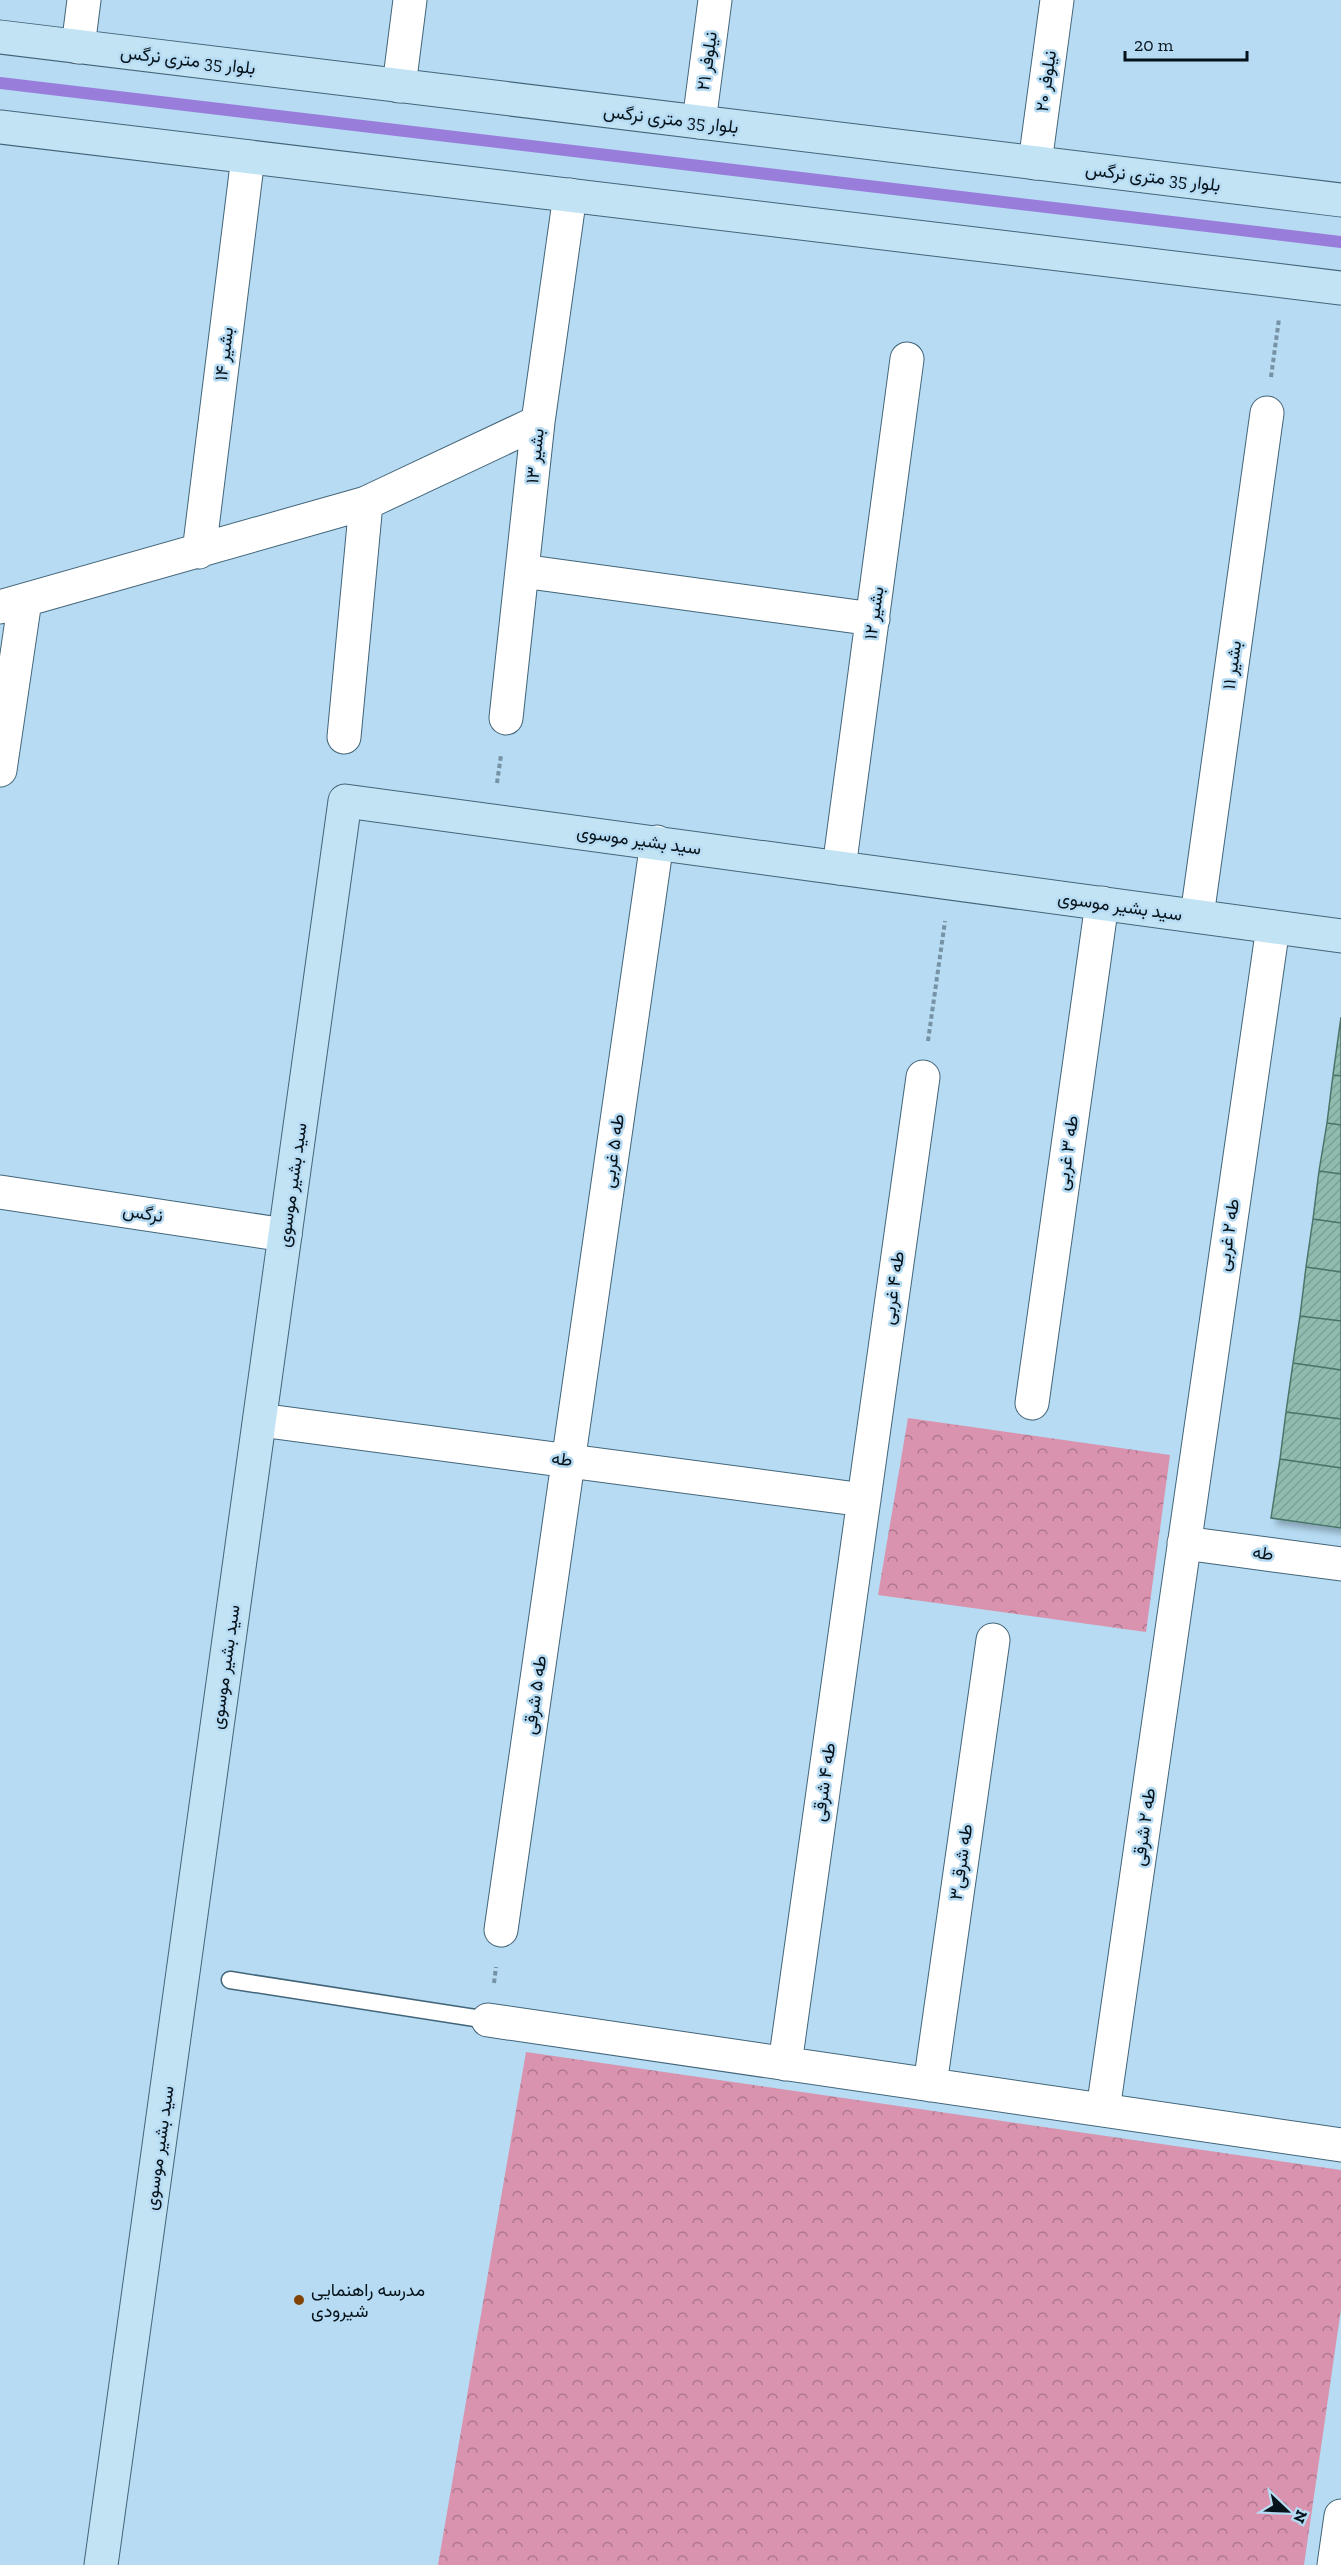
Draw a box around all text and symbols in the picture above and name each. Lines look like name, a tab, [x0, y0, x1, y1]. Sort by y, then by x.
scale bar	[1125, 24, 1246, 62]
street label: نیلوفر ۲۱	[692, 30, 722, 92]
text: 20 m	[1134, 34, 1174, 56]
street label: بلوار 35 متری نرگس	[119, 41, 257, 79]
street label: نیلوفر ۲۰	[1031, 49, 1061, 113]
street label: بلوار 35 متری نرگس	[602, 100, 740, 138]
street label: بلوار 35 متری نرگس	[1084, 158, 1222, 196]
street label: بشیر ۱۴	[210, 326, 238, 382]
street label: بشیر ۱۳	[521, 427, 549, 485]
street label: بشیر ۱۲	[859, 585, 889, 641]
street label: بشیر ۱۱	[1218, 639, 1246, 691]
street label: سید بشیر موسوی	[575, 820, 703, 860]
street label: سید بشیر موسوی	[1056, 886, 1184, 926]
street label: طه ۵ غربی	[597, 1113, 629, 1189]
street label: طه ۳ غربی	[1051, 1114, 1083, 1192]
street label: سید بشیر موسوی	[272, 1121, 312, 1249]
street label: طه ۲ غربی	[1212, 1197, 1244, 1273]
street label: نرگس	[121, 1199, 165, 1227]
street label: طه ۴ غربی	[877, 1250, 909, 1326]
street label: طه	[550, 1447, 574, 1471]
street label: طه	[1251, 1541, 1275, 1565]
street label: سید بشیر موسوی	[205, 1603, 245, 1731]
street label: طه ۵ شرقی	[519, 1654, 551, 1736]
street label: طه ۴ شرقی	[808, 1741, 840, 1823]
street label: طه ۲ شرقی	[1128, 1787, 1160, 1867]
street label: طه شرقی۳	[945, 1822, 977, 1902]
street label: سید بشیر موسوی	[139, 2084, 179, 2212]
place label: مدرسه راهنمایی شیرودی	[311, 2279, 425, 2322]
marker: مدرسه راهنمایی شیرودی	[292, 2293, 306, 2307]
north arrow	[1257, 2481, 1317, 2541]
text: N	[1289, 2507, 1311, 2526]

